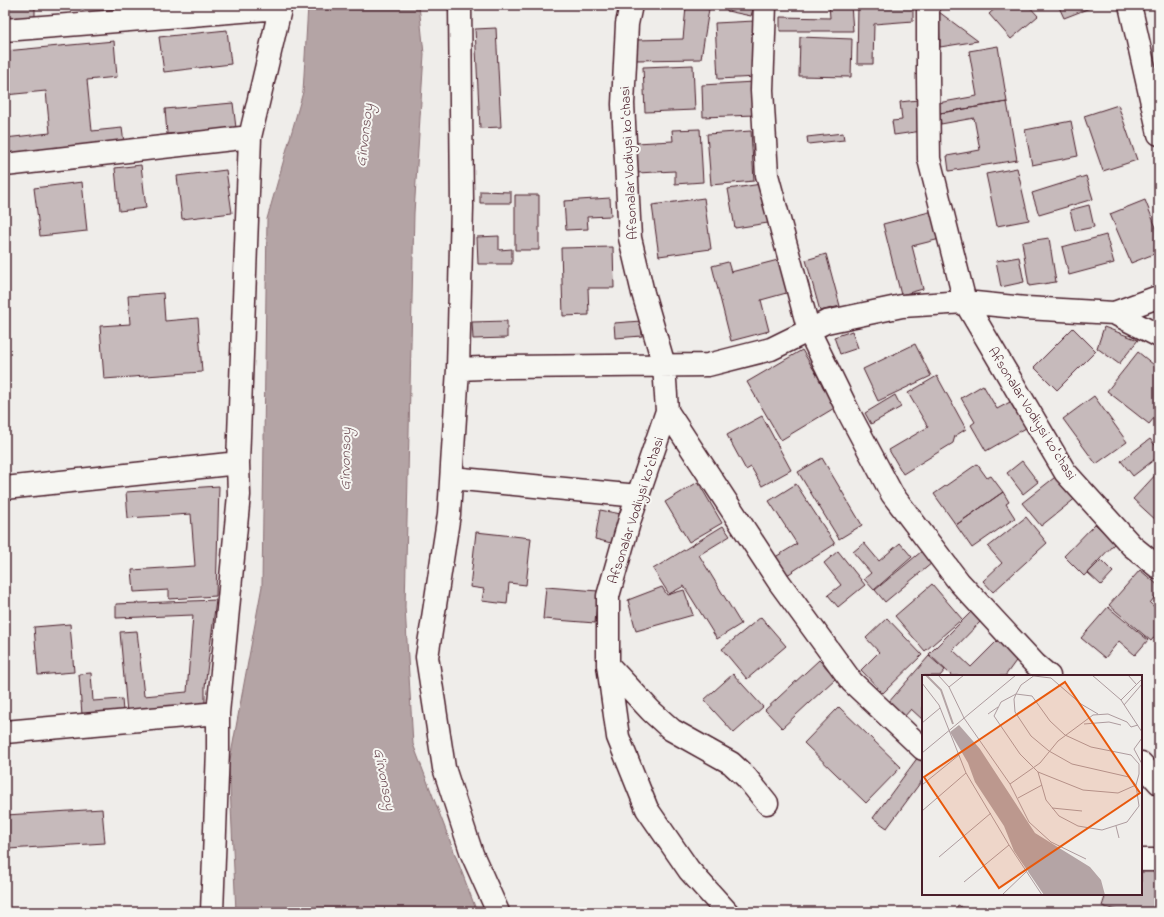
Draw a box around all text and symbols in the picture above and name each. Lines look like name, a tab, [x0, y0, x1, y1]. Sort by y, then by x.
street label: Afsonalar Vodiysi koʻchasi	[615, 86, 645, 240]
water label: G‘irvonsoy	[350, 102, 381, 168]
street label: Afsonalar Vodiysi koʻchasi	[981, 343, 1081, 485]
water label: G‘irvonsoy	[334, 427, 359, 491]
street label: Afsonalar Vodiysi koʻchasi	[603, 434, 671, 587]
inset map	[922, 675, 1142, 895]
water label: G‘irvonsoy	[366, 746, 401, 813]

